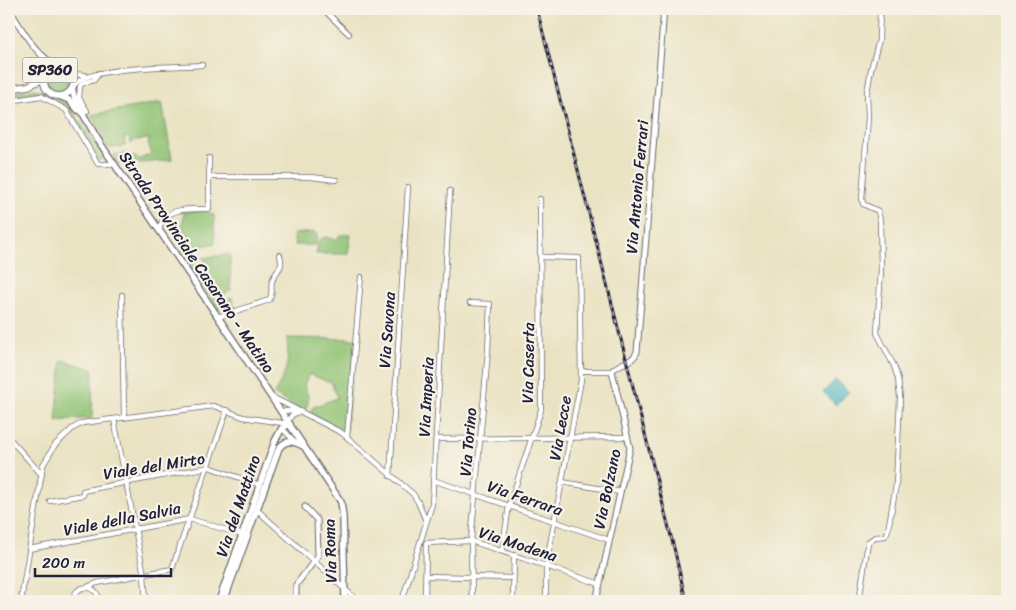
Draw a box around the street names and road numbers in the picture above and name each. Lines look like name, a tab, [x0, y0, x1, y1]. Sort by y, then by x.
road number: SP360	[22, 58, 78, 82]
street label: Via Antonio Ferrari	[617, 118, 657, 255]
street label: Strada Provinciale Casarano - Matino	[111, 145, 283, 379]
street label: Via Savona	[370, 290, 404, 369]
street label: Via Caserta	[513, 321, 543, 404]
street label: Via Imperia	[409, 355, 443, 438]
street label: Via Lecce	[540, 393, 580, 463]
street label: Via Torino	[451, 406, 485, 478]
street label: Viale del Mirto	[101, 444, 207, 488]
street label: Via Bolzano	[584, 446, 630, 532]
street label: Via del Mattino	[207, 451, 269, 561]
street label: Via Ferrara	[483, 472, 568, 525]
street label: Viale della Salvia	[61, 493, 184, 545]
street label: Via Roma	[314, 518, 346, 584]
street label: Via Modena	[475, 518, 562, 571]

